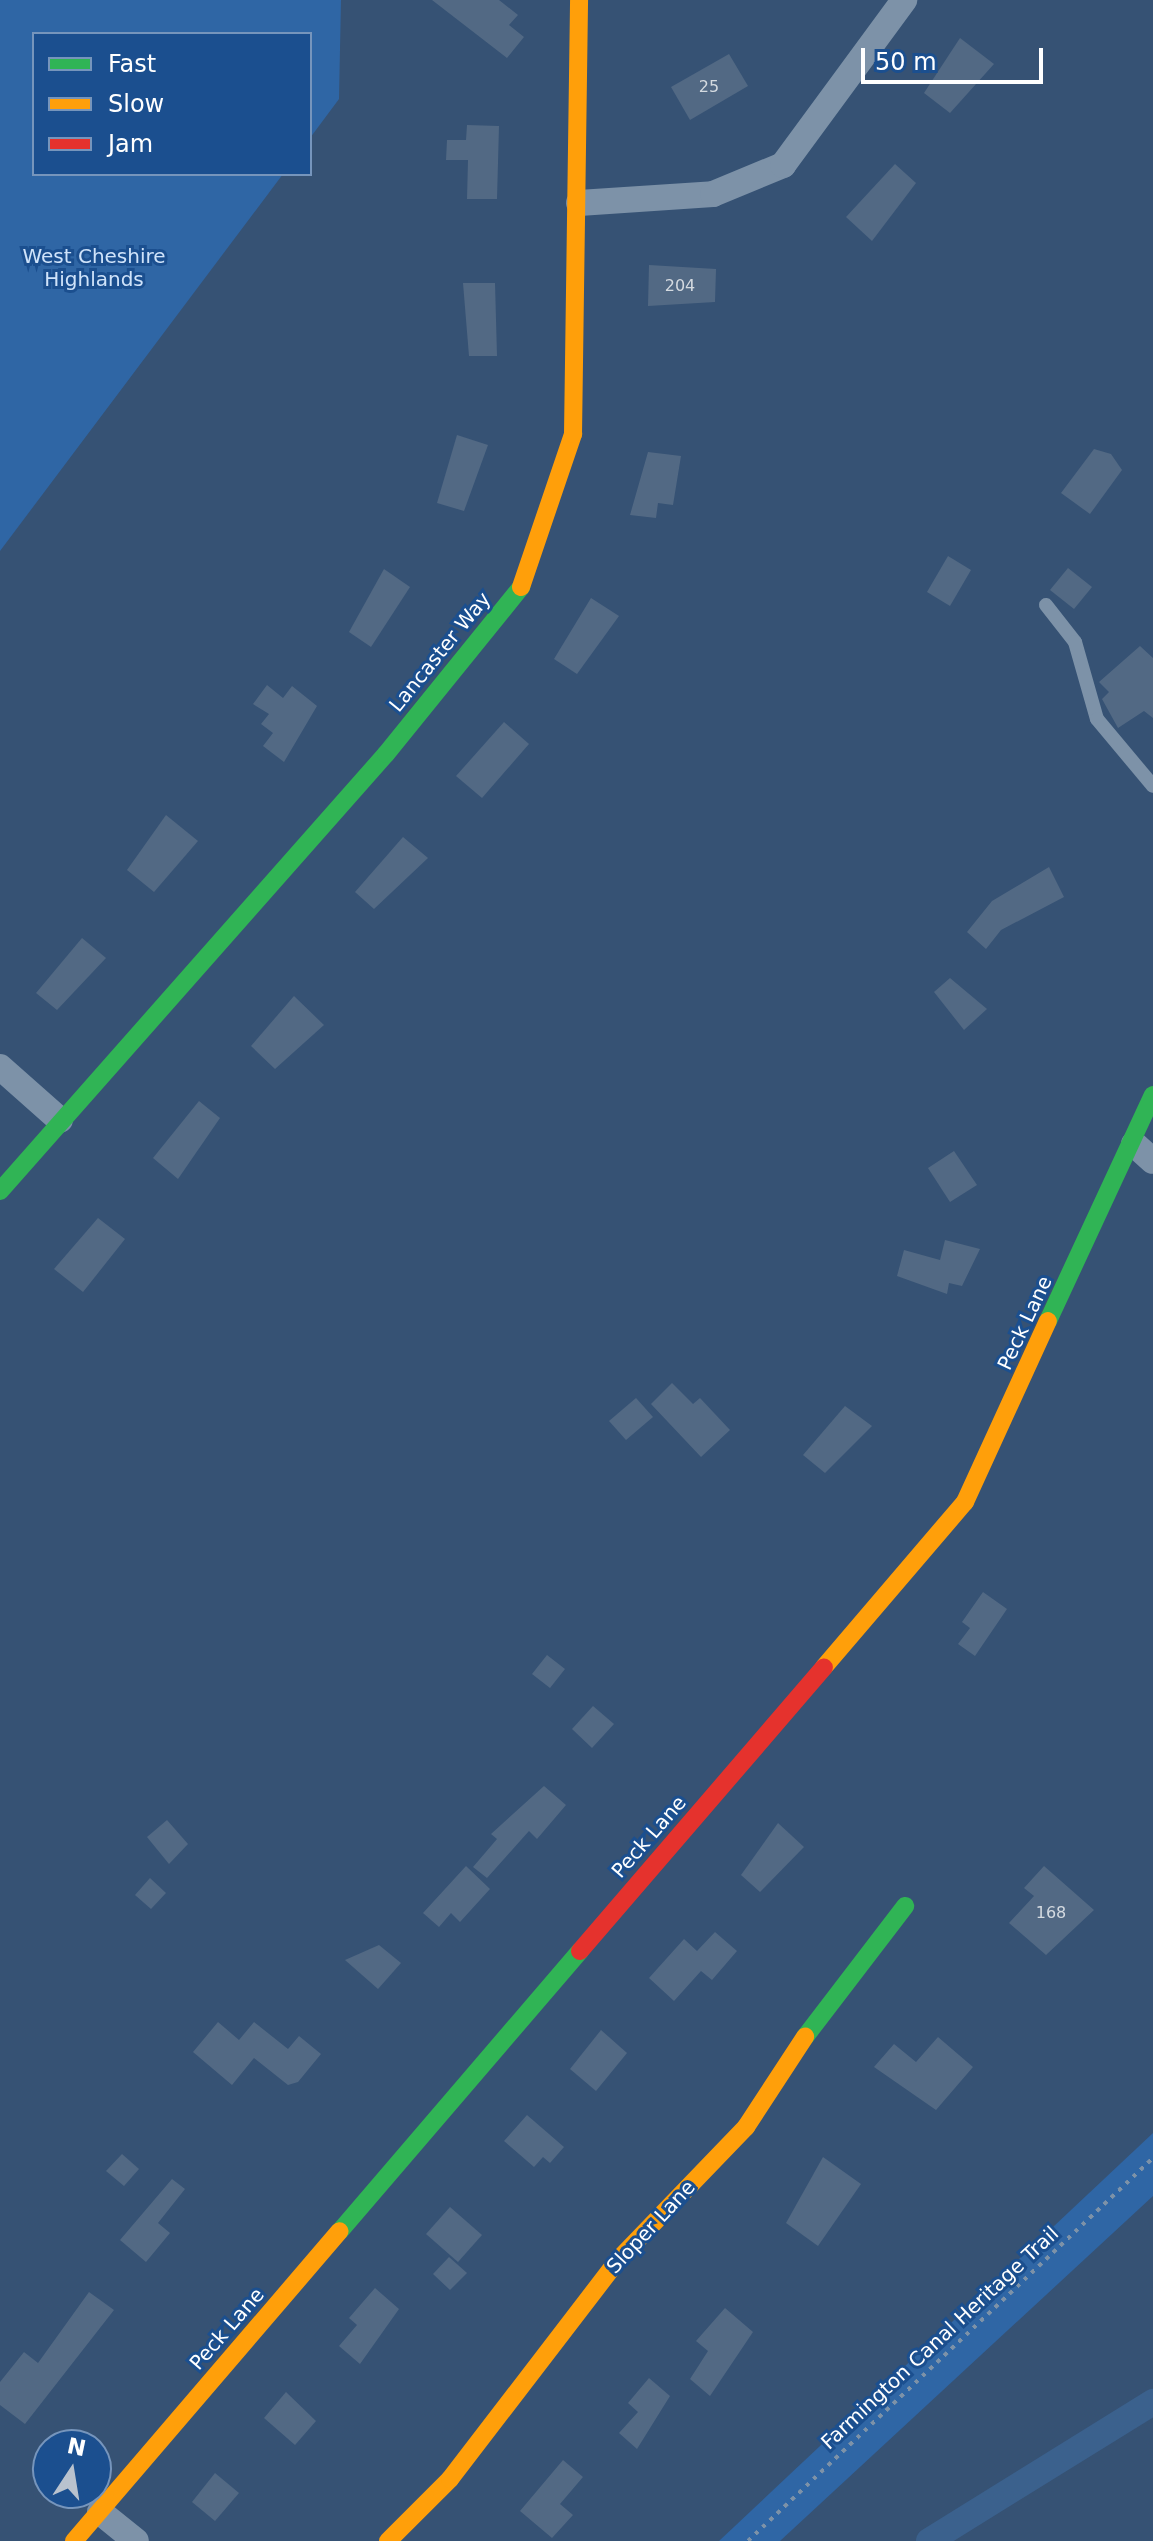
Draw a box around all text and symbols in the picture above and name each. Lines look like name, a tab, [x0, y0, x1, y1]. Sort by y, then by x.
legend	[32, 32, 312, 176]
scale bar	[865, 32, 1047, 82]
text: 50 m	[875, 48, 937, 76]
text: Fast	[108, 50, 156, 78]
house number: 25	[699, 77, 719, 97]
text: Slow	[108, 90, 164, 118]
text: Jam	[108, 130, 153, 158]
park label: West Cheshire Highlands	[22, 245, 166, 292]
house number: 204	[665, 276, 695, 296]
street label: Lancaster Way	[384, 587, 496, 717]
street label: Peck Lane	[993, 1272, 1057, 1374]
street label: Peck Lane	[607, 1791, 691, 1883]
house number: 168	[1036, 1903, 1066, 1923]
street label: Sloper Lane	[602, 2176, 700, 2278]
street label: Farmington Canal Heritage Trail	[816, 2222, 1064, 2454]
street label: Peck Lane	[185, 2283, 269, 2375]
north arrow	[32, 2429, 112, 2509]
text: N	[65, 2433, 88, 2461]

